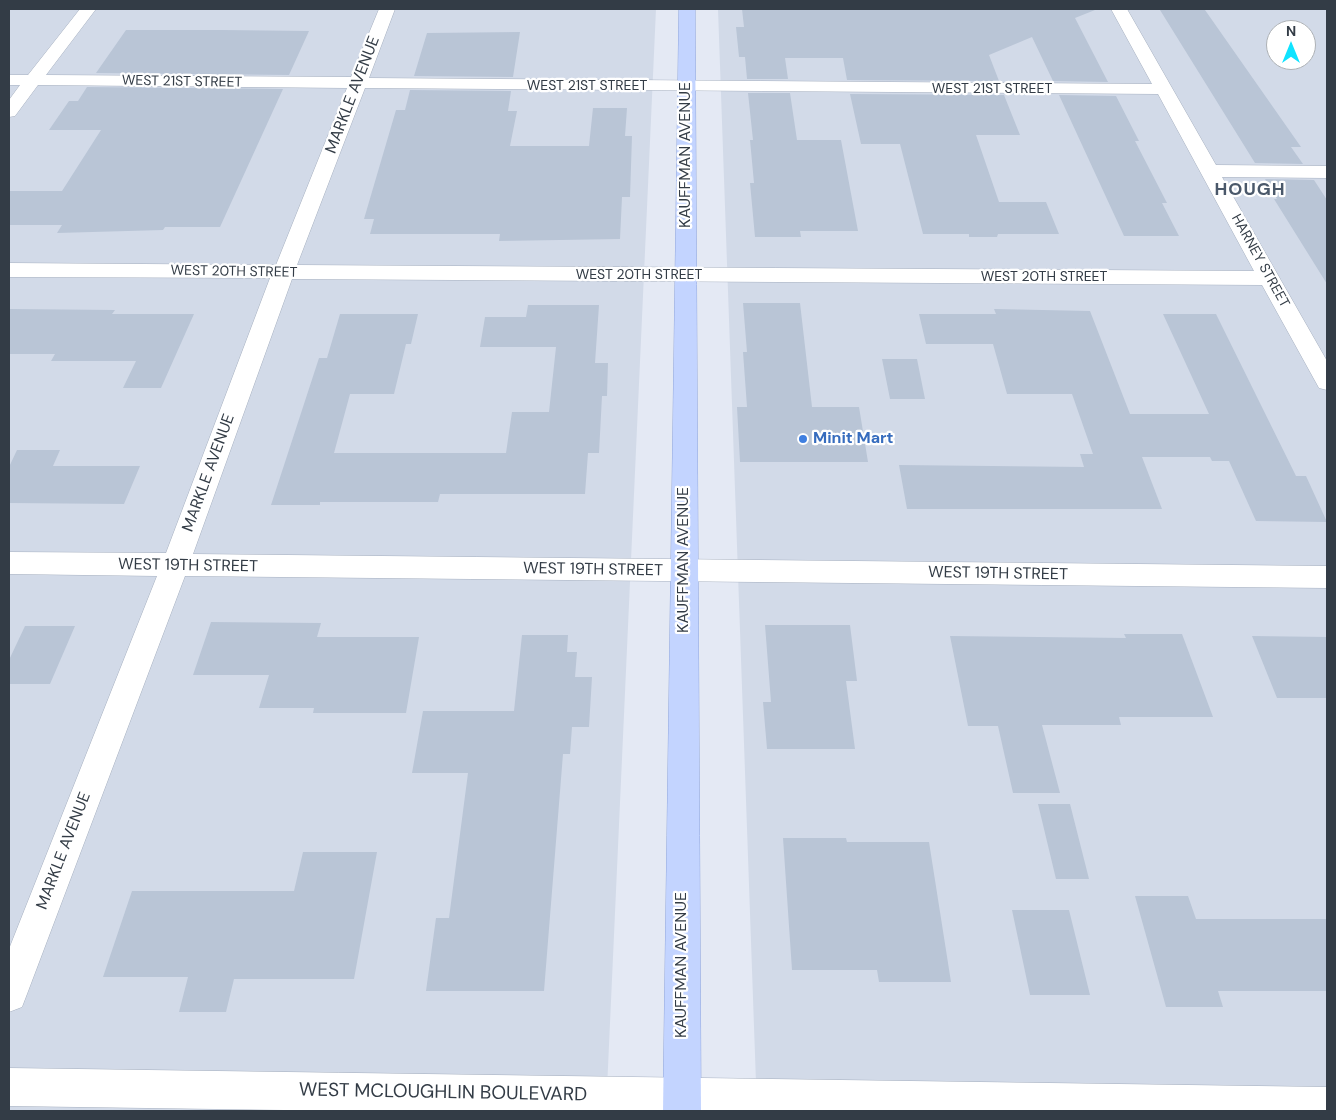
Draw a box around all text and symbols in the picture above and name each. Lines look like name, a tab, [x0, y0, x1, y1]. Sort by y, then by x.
north arrow	[1266, 20, 1316, 70]
text: N	[1286, 22, 1296, 40]
street label: MARKLE AVENUE	[322, 34, 384, 156]
street label: WEST 21ST STREET	[122, 73, 242, 91]
street label: WEST 21ST STREET	[527, 78, 647, 94]
street label: WEST 21ST STREET	[932, 81, 1052, 97]
street label: KAUFFMAN AVENUE	[676, 82, 696, 228]
district label: HOUGH	[1214, 179, 1286, 201]
street label: HARNEY STREET	[1227, 211, 1293, 311]
street label: WEST 20TH STREET	[170, 262, 298, 282]
street label: WEST 20TH STREET	[576, 267, 702, 283]
street label: WEST 20TH STREET	[981, 269, 1107, 285]
street label: MARKLE AVENUE	[179, 411, 239, 535]
place label: Minit Mart	[813, 429, 894, 449]
marker: Minit Mart	[797, 433, 809, 445]
street label: KAUFFMAN AVENUE	[674, 487, 694, 633]
street label: WEST 19TH STREET	[118, 555, 258, 577]
street label: WEST 19TH STREET	[523, 559, 663, 581]
street label: WEST 19TH STREET	[928, 563, 1068, 585]
street label: MARKLE AVENUE	[33, 790, 95, 912]
street label: KAUFFMAN AVENUE	[672, 892, 692, 1038]
street label: WEST MCLOUGHLIN BOULEVARD	[299, 1079, 587, 1107]

